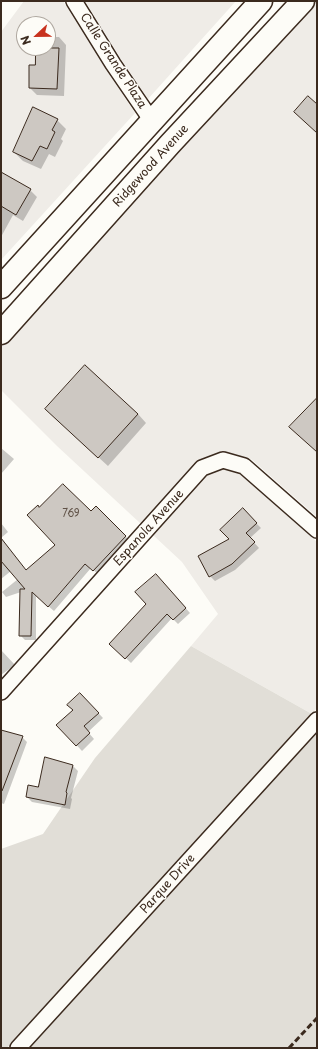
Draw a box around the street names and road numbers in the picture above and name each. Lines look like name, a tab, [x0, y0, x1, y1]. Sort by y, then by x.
street label: Calle Grande Plaza	[77, 11, 149, 111]
street label: Ridgewood Avenue	[110, 122, 192, 210]
street label: Espanola Avenue	[111, 487, 187, 569]
street label: Parque Drive	[138, 851, 198, 917]

